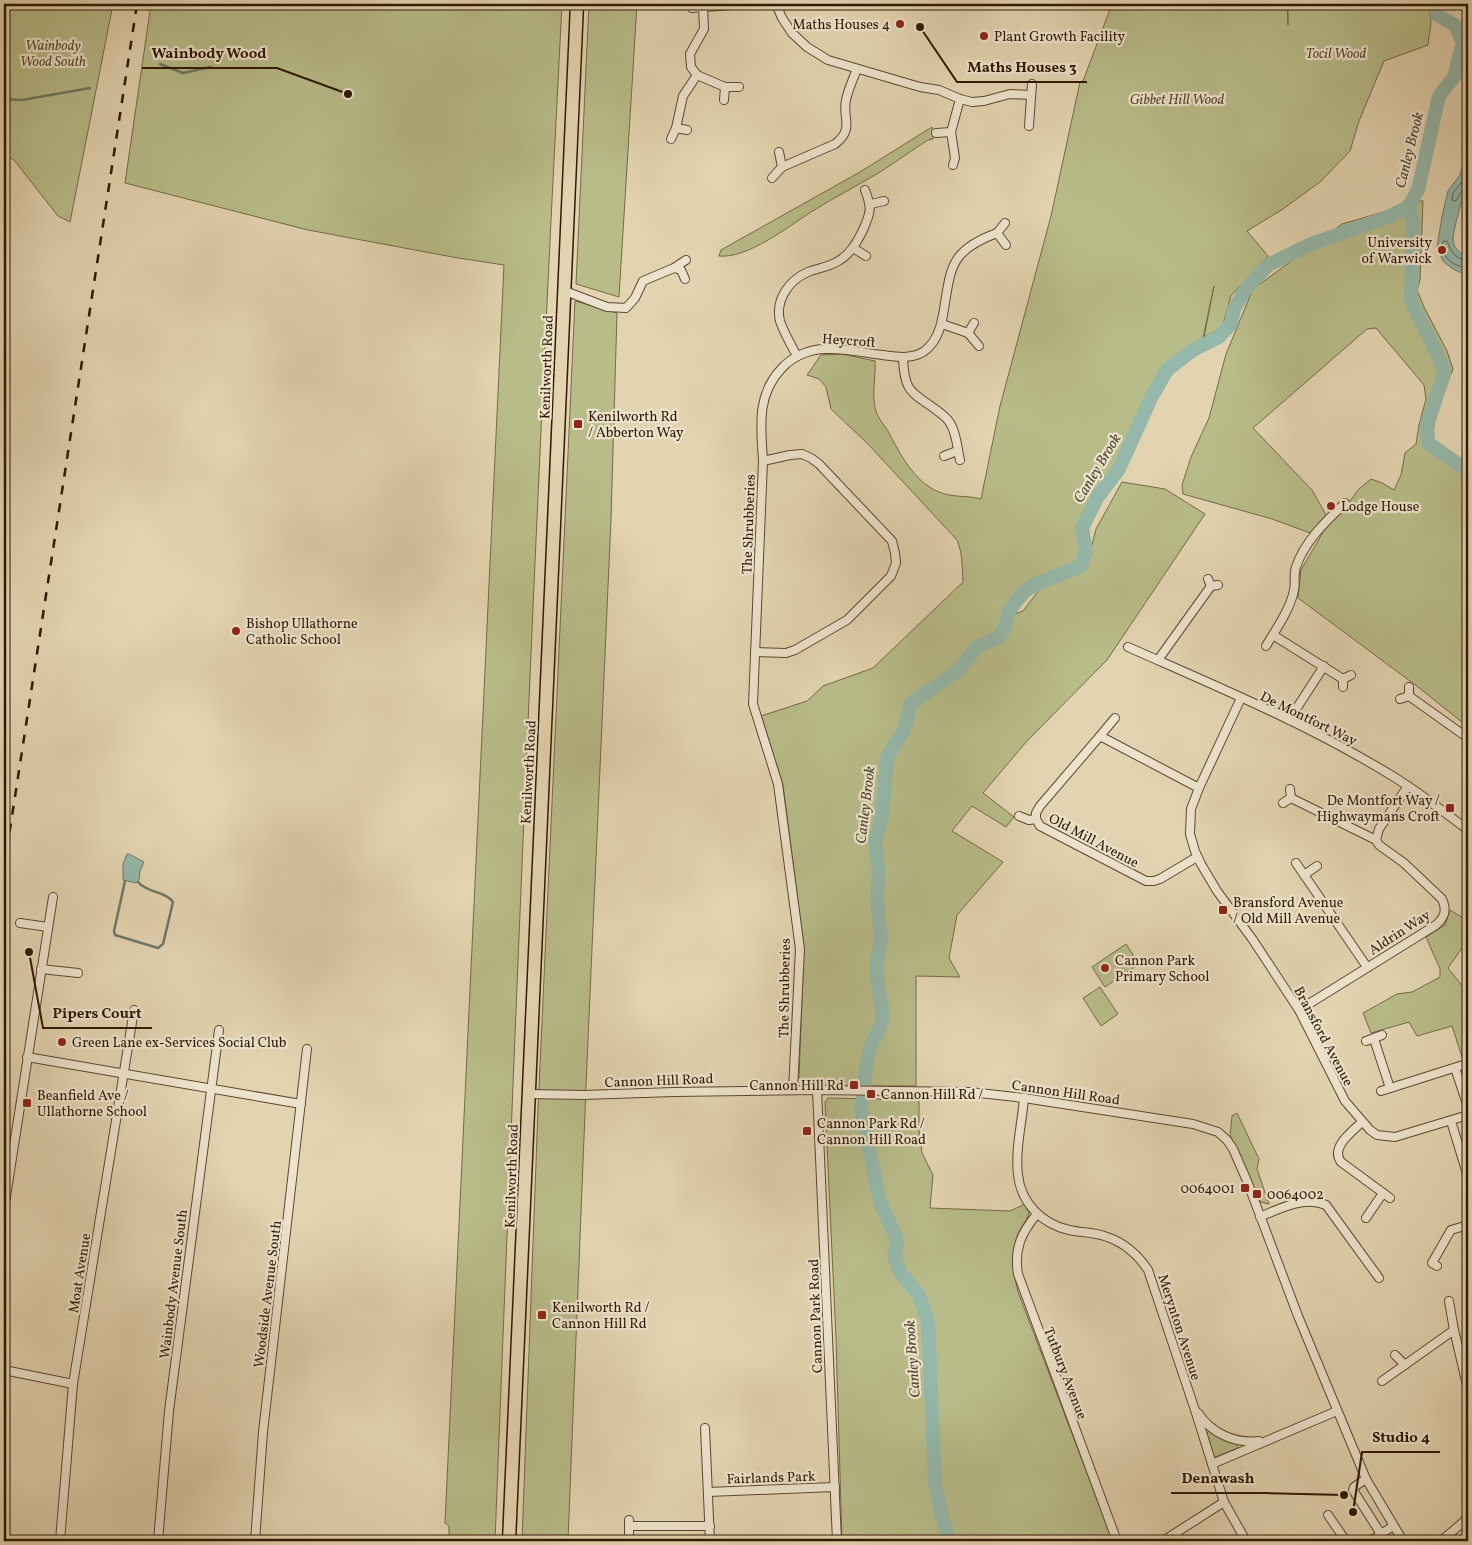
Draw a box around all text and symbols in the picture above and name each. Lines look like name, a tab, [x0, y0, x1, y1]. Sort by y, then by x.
place label: Maths Houses 4	[792, 16, 890, 35]
marker: Maths Houses 4	[894, 18, 906, 30]
place label: Plant Growth Facility	[994, 28, 1126, 47]
marker: Plant Growth Facility	[978, 30, 990, 42]
park label: Wainbody Wood South	[20, 37, 86, 72]
callout: Wainbody Wood	[142, 38, 277, 68]
text: Wainbody Wood	[152, 44, 266, 65]
park label: Tocil Wood	[1306, 45, 1366, 64]
callout: Maths Houses 3	[957, 52, 1087, 82]
text: Maths Houses 3	[967, 58, 1077, 79]
park label: Gibbet Hill Wood	[1130, 91, 1224, 110]
water label: Canley Brook	[1391, 110, 1430, 191]
place label: University of Warwick	[1361, 234, 1432, 269]
marker: University of Warwick	[1436, 244, 1448, 256]
street label: Kenilworth Road	[536, 315, 559, 419]
street label: Heycroft	[821, 330, 877, 353]
place label: Kenilworth Rd / Abberton Way	[588, 408, 684, 443]
marker: Kenilworth Rd / Abberton Way	[572, 418, 584, 430]
water label: Canley Brook	[1069, 430, 1127, 508]
street label: The Shrubberies	[738, 474, 761, 574]
place label: Lodge House	[1341, 498, 1420, 517]
marker: Lodge House	[1325, 500, 1337, 512]
place label: Bishop Ullathorne Catholic School	[246, 615, 358, 650]
marker: Bishop Ullathorne Catholic School	[230, 625, 242, 637]
street label: De Montfort Way	[1257, 688, 1360, 751]
street label: Kenilworth Road	[517, 720, 542, 825]
water label: Canley Brook	[851, 765, 882, 845]
place label: De Montfort Way / Highwaymans Croft	[1317, 792, 1440, 827]
marker: De Montfort Way / Highwaymans Croft	[1444, 802, 1456, 814]
street label: Old Mill Avenue	[1045, 810, 1142, 873]
place label: Bransford Avenue / Old Mill Avenue	[1233, 894, 1344, 929]
marker: Bransford Avenue / Old Mill Avenue	[1217, 904, 1229, 916]
street label: Aldrin Way	[1365, 906, 1435, 960]
street label: The Shrubberies	[775, 938, 796, 1038]
place label: Cannon Park Primary School	[1115, 952, 1209, 987]
marker: Cannon Park Primary School	[1099, 962, 1111, 974]
street label: Bransford Avenue	[1288, 983, 1357, 1090]
callout: Pipers Court	[43, 998, 152, 1028]
text: Pipers Court	[52, 1004, 142, 1025]
place label: Green Lane ex-Services Social Club	[72, 1034, 287, 1053]
marker: Green Lane ex-Services Social Club	[56, 1036, 68, 1048]
street label: Cannon Hill Road	[604, 1070, 714, 1093]
street label: Cannon Hill Road	[1011, 1076, 1121, 1110]
place label: Cannon Hill Rd	[749, 1077, 844, 1096]
marker: Cannon Hill Rd	[848, 1079, 860, 1091]
place label: Cannon Hill Rd /	[881, 1086, 983, 1105]
place label: Beanfield Ave / Ullathorne School	[37, 1087, 147, 1122]
marker: Cannon Hill Rd /	[865, 1088, 877, 1100]
marker: Beanfield Ave / Ullathorne School	[21, 1097, 33, 1109]
place label: Cannon Park Rd / Cannon Hill Road	[817, 1115, 926, 1150]
street label: Kenilworth Road	[501, 1124, 524, 1228]
marker: Cannon Park Rd / Cannon Hill Road	[801, 1125, 813, 1137]
place label: 0064001	[1180, 1180, 1235, 1199]
marker: 0064001	[1239, 1182, 1251, 1194]
place label: 0064002	[1267, 1186, 1324, 1205]
marker: 0064002	[1251, 1188, 1263, 1200]
street label: Wainbody Avenue South	[156, 1208, 193, 1360]
street label: Woodside Avenue South	[250, 1219, 287, 1369]
street label: Moat Avenue	[65, 1232, 96, 1314]
street label: Cannon Park Road	[805, 1258, 828, 1373]
street label: Merynton Avenue	[1152, 1272, 1205, 1383]
place label: Kenilworth Rd / Cannon Hill Rd	[552, 1299, 650, 1334]
marker: Kenilworth Rd / Cannon Hill Rd	[536, 1309, 548, 1321]
water label: Canley Brook	[900, 1319, 927, 1398]
street label: Tutbury Avenue	[1038, 1325, 1091, 1423]
callout: Studio 4	[1362, 1422, 1440, 1452]
text: Studio 4	[1372, 1428, 1430, 1449]
callout: Denawash	[1171, 1463, 1264, 1493]
street label: Fairlands Park	[726, 1467, 816, 1490]
text: Denawash	[1182, 1469, 1255, 1490]

